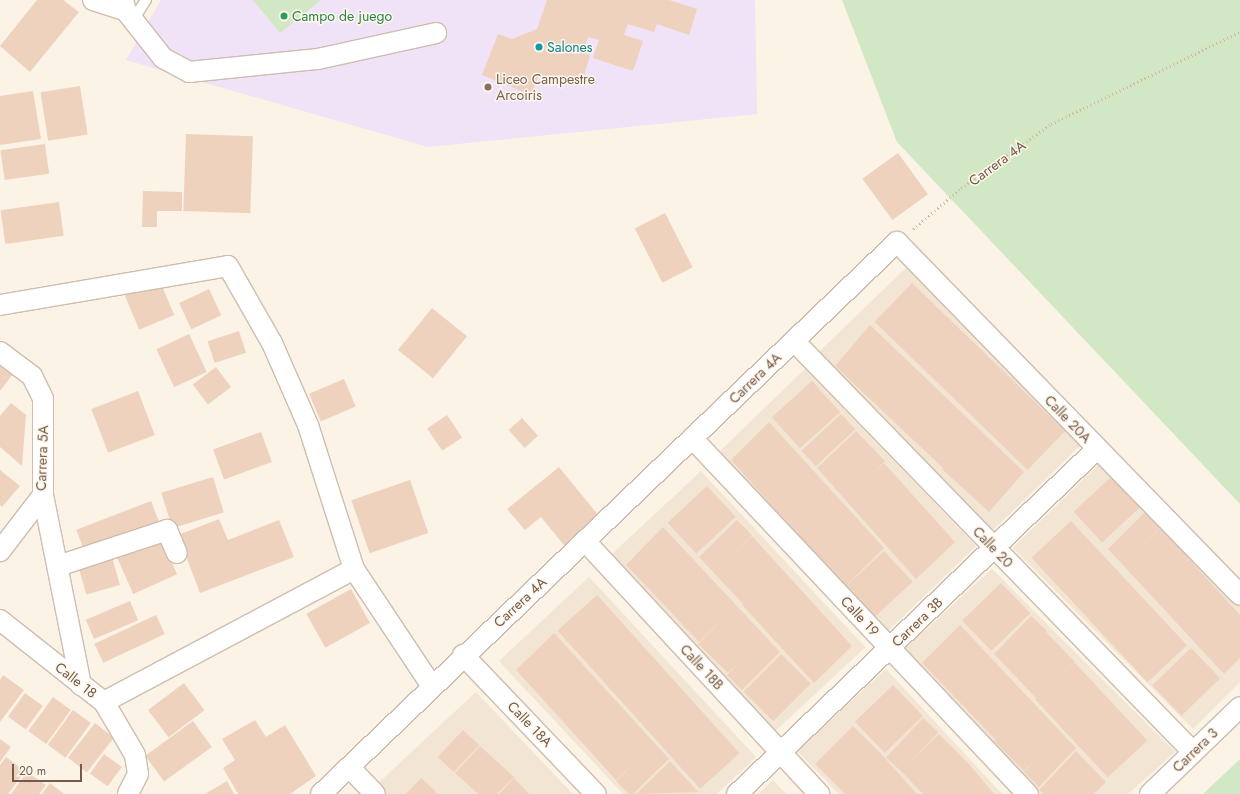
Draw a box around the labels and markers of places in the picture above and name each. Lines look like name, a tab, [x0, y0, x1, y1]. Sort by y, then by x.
place label: Campo de juego	[292, 8, 392, 24]
marker: Campo de juego	[279, 11, 289, 21]
place label: Salones	[547, 39, 592, 55]
marker: Salones	[534, 42, 544, 52]
place label: Liceo Campestre Arcoiris	[496, 71, 595, 104]
marker: Liceo Campestre Arcoiris	[483, 82, 493, 92]

